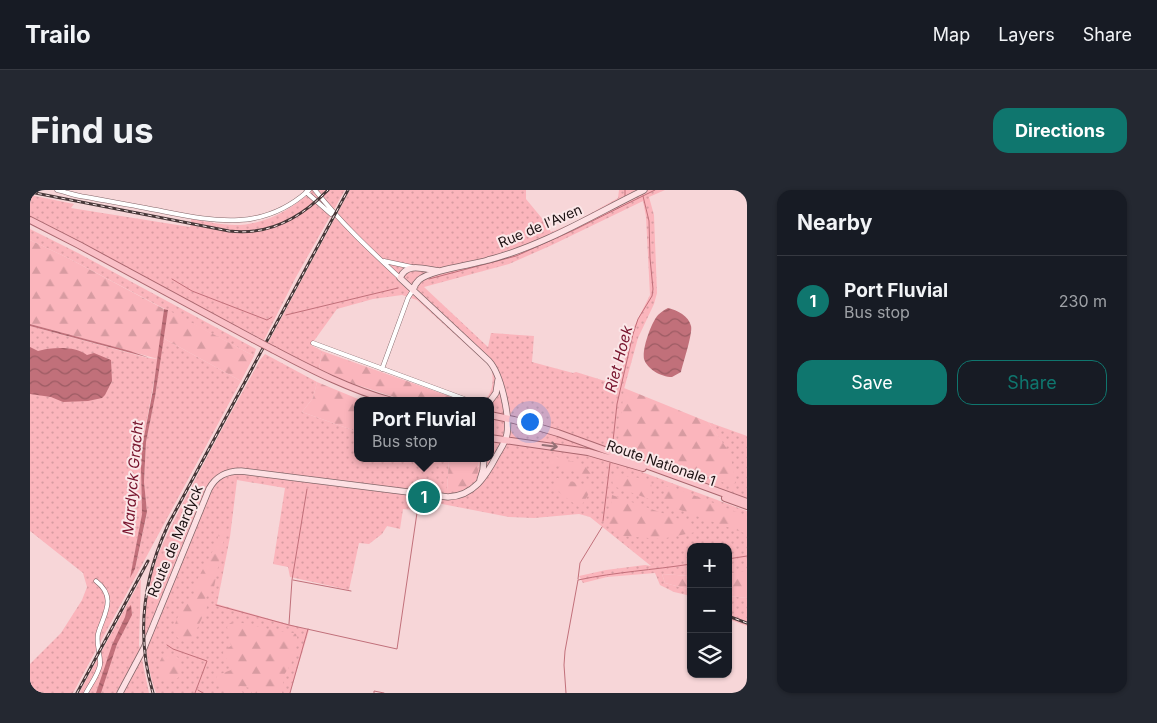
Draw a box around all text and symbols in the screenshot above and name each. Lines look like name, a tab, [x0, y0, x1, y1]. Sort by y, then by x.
text: Trailo	[25, 20, 91, 49]
text: Map	[933, 24, 970, 45]
text: Layers	[998, 24, 1055, 45]
text: Share	[1083, 24, 1132, 45]
button: Directions	[993, 108, 1127, 153]
text: Find us	[30, 109, 154, 151]
street label: Rue de l'Aven	[495, 200, 584, 251]
text: Nearby	[797, 210, 872, 235]
text: Port Fluvial	[844, 279, 948, 302]
text: 1	[810, 291, 816, 311]
text: 230 m	[1059, 291, 1107, 311]
text: Bus stop	[844, 302, 910, 322]
water label: Riet Hoek	[601, 323, 637, 394]
button: Save	[797, 360, 947, 405]
button: Share	[957, 360, 1107, 405]
popup	[354, 397, 494, 462]
text: Port Fluvial	[372, 408, 476, 431]
your location	[517, 409, 543, 435]
water label: Mardyck Gracht	[118, 419, 147, 536]
text: Bus stop	[372, 431, 438, 451]
street label: Route Nationale 1	[604, 436, 718, 489]
one-way arrow	[542, 442, 558, 452]
pin: 1	[408, 478, 440, 516]
street label: Route de Mardyck	[143, 482, 206, 599]
map controls	[687, 543, 732, 678]
button: +	[687, 543, 732, 588]
button: −	[687, 588, 732, 633]
button: layers	[687, 633, 732, 678]

